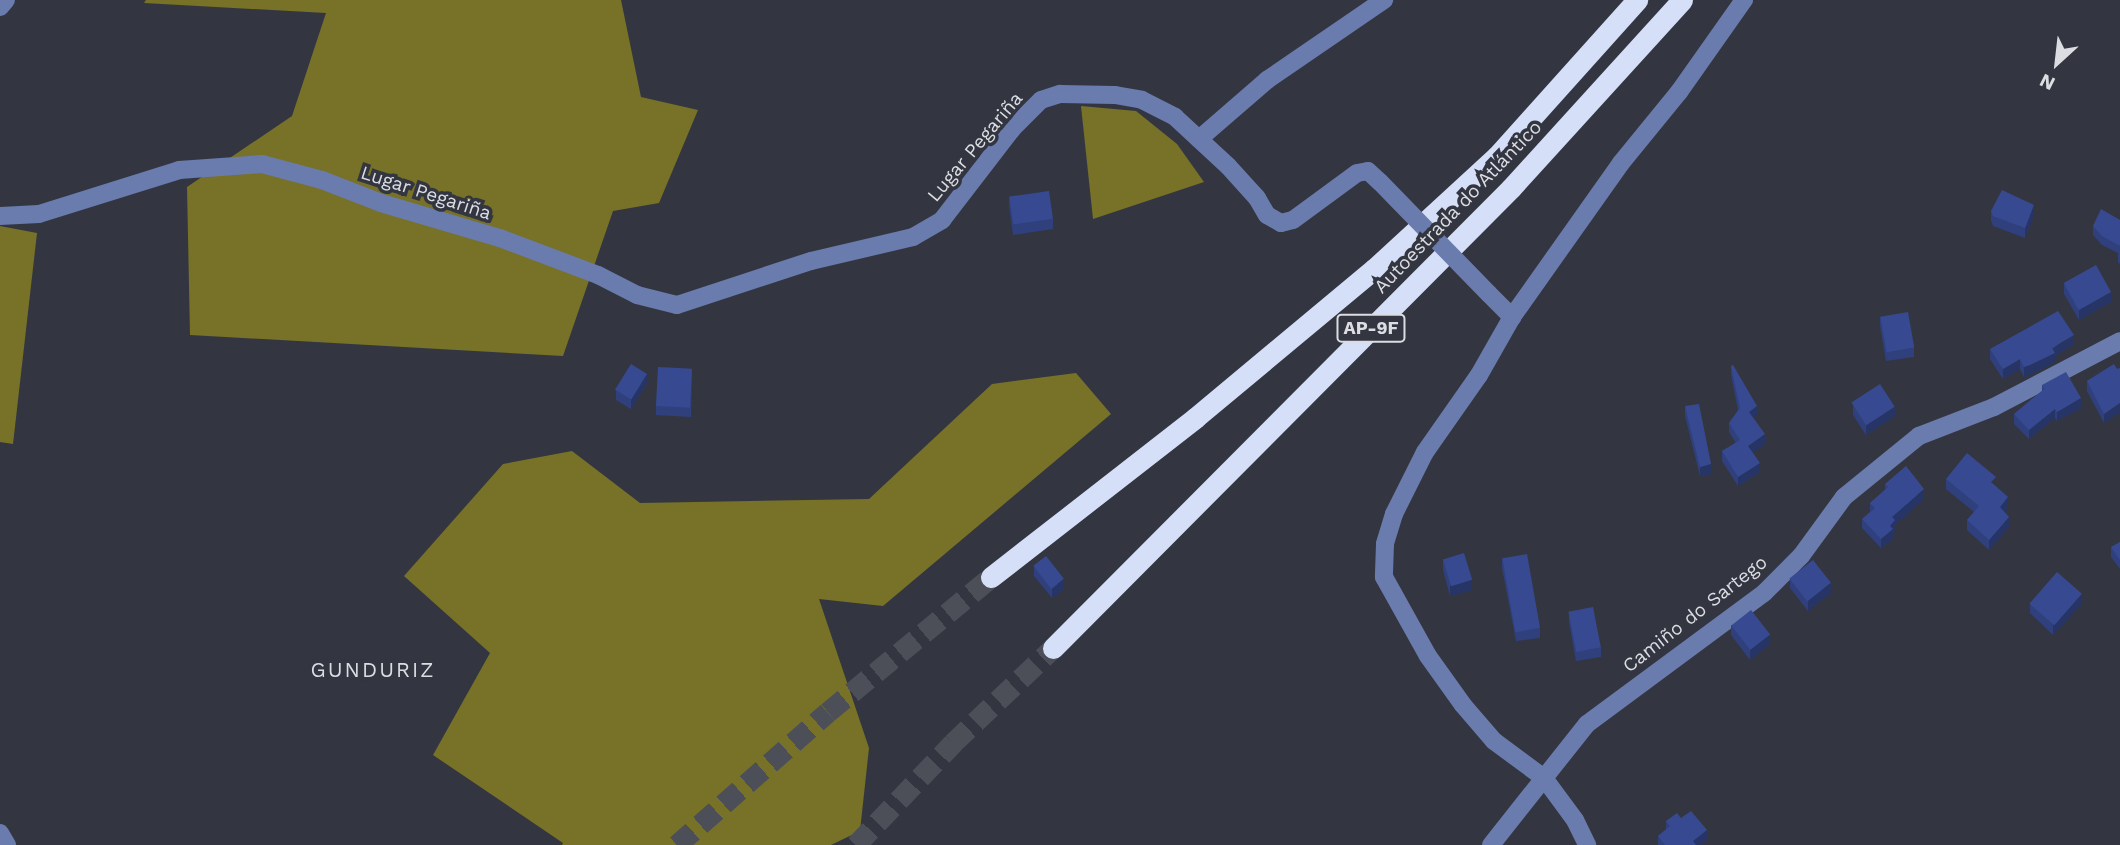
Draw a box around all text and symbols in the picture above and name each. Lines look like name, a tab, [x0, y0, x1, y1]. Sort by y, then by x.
north arrow	[2022, 28, 2092, 98]
text: N	[2036, 69, 2059, 96]
street label: Lugar Pegariña	[922, 87, 1028, 207]
street label: Autoestrada do Atlántico	[1369, 115, 1547, 299]
street label: Lugar Pegariña	[358, 161, 494, 225]
road number: AP-9F	[1336, 314, 1406, 342]
street label: Camiño do Sartego	[1618, 551, 1772, 677]
district label: GUNDURIZ	[312, 657, 434, 683]

